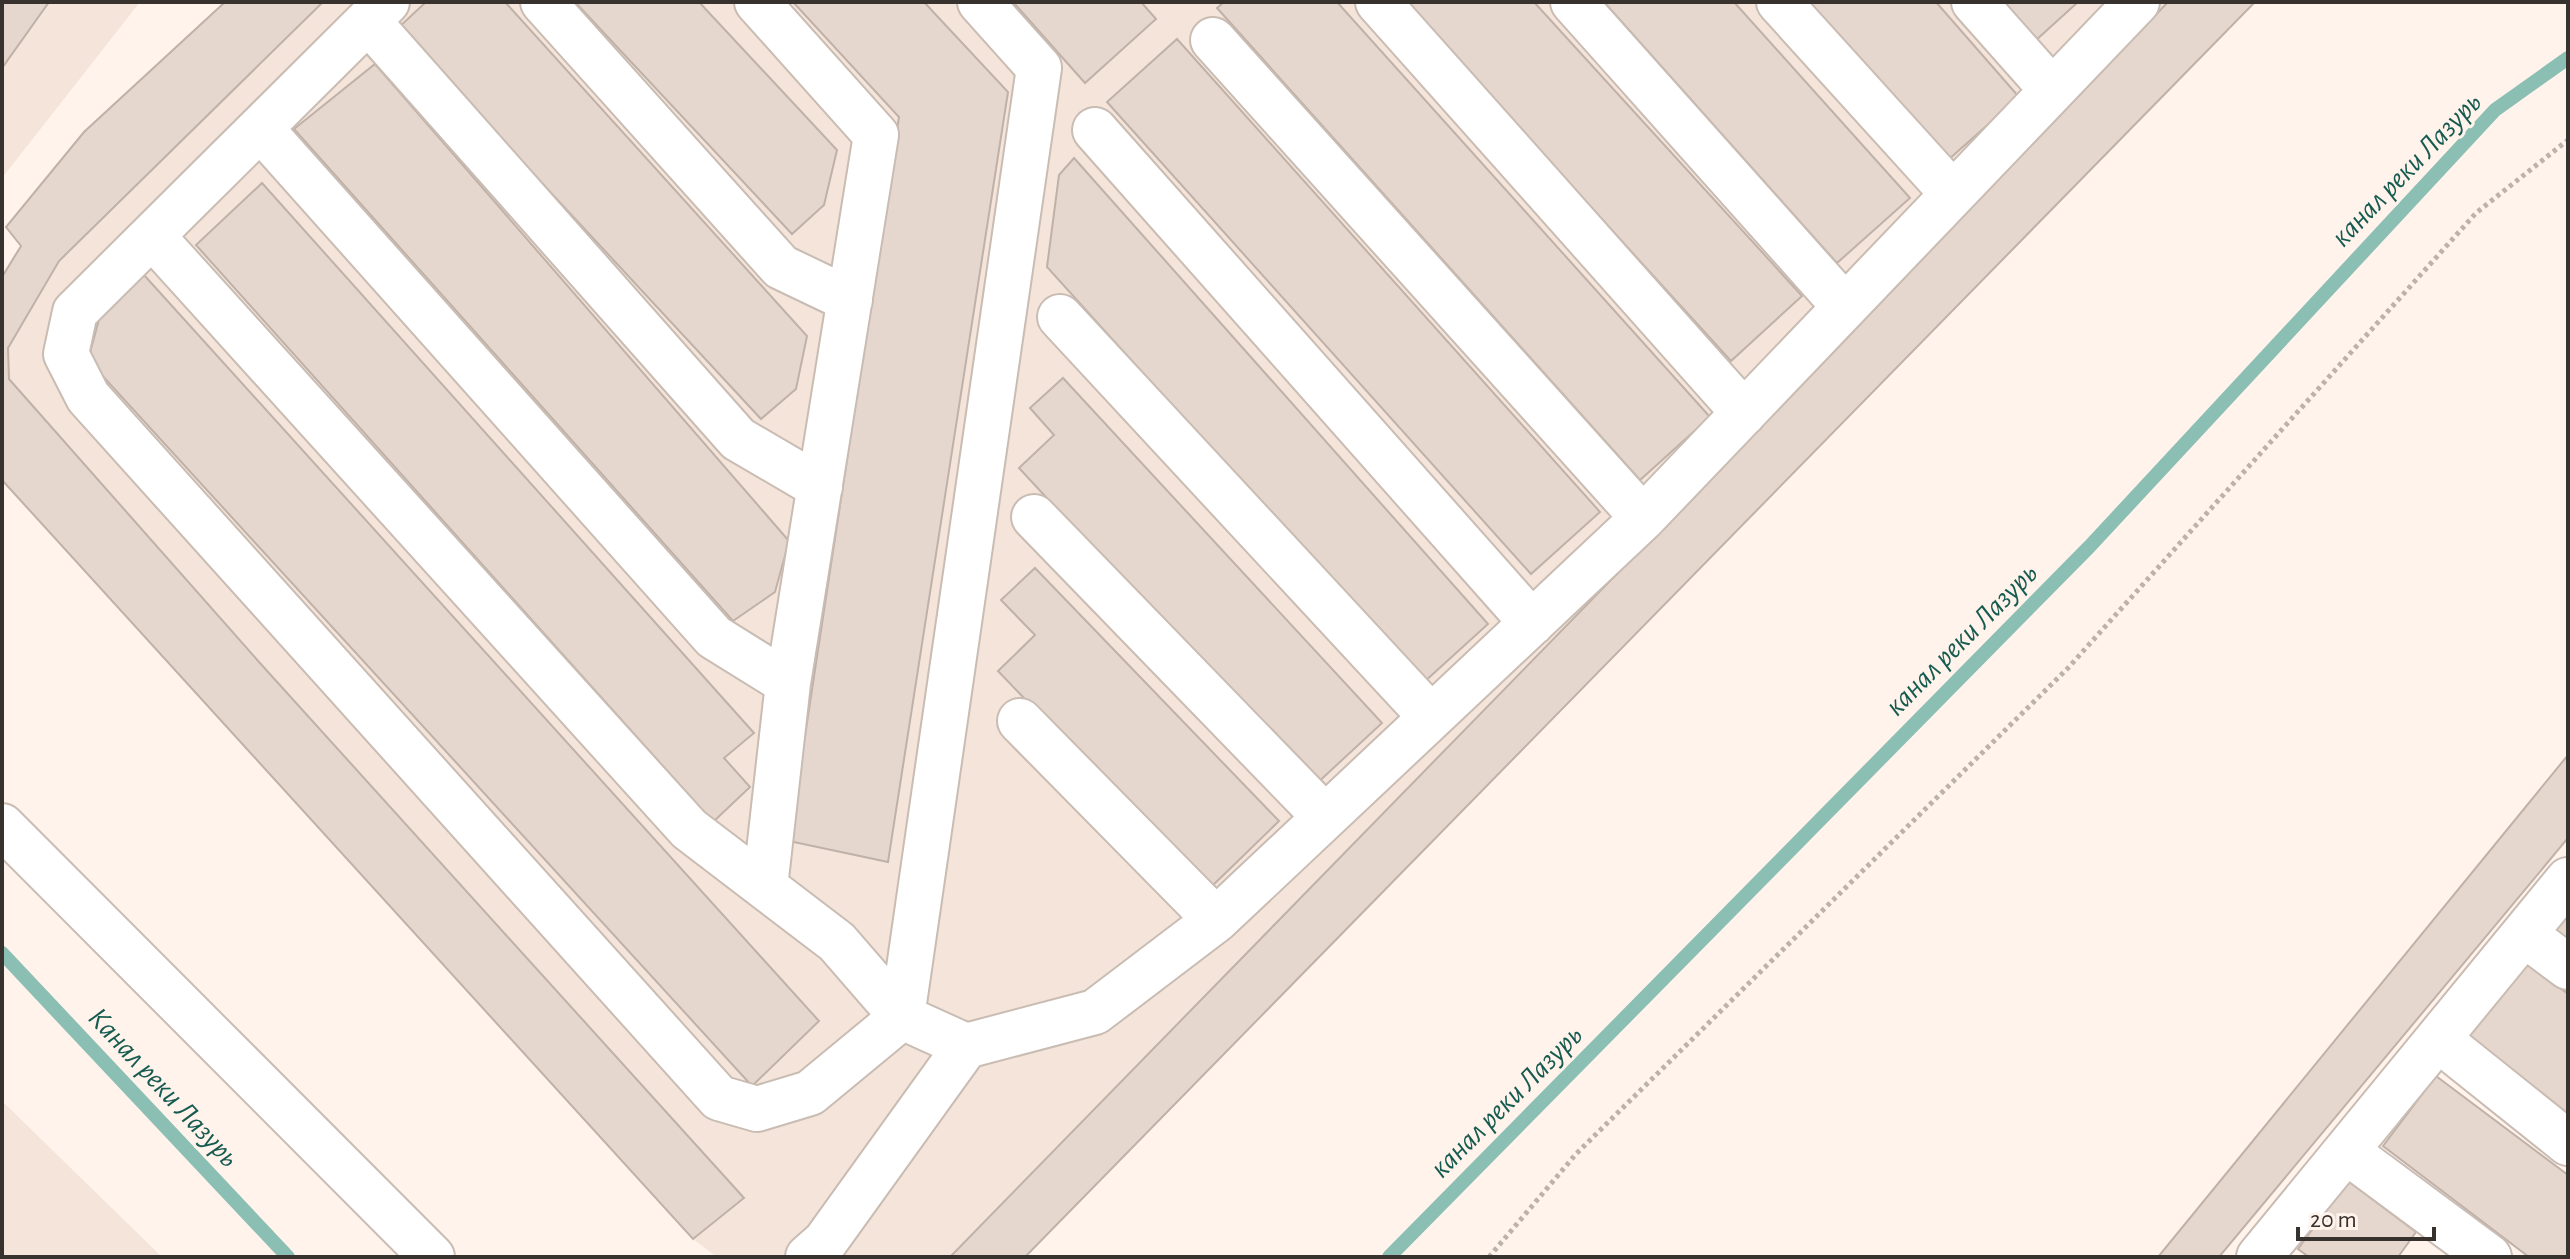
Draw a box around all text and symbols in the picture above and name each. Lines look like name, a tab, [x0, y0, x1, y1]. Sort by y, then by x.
water label: канал реки Лазурь	[2326, 87, 2487, 252]
water label: канал реки Лазурь	[1880, 558, 2044, 721]
water label: Канал реки Лазурь	[82, 1002, 244, 1173]
water label: канал реки Лазурь	[1425, 1020, 1589, 1183]
scale bar	[2298, 1191, 2434, 1241]
text: 20 m	[2310, 1208, 2357, 1232]

